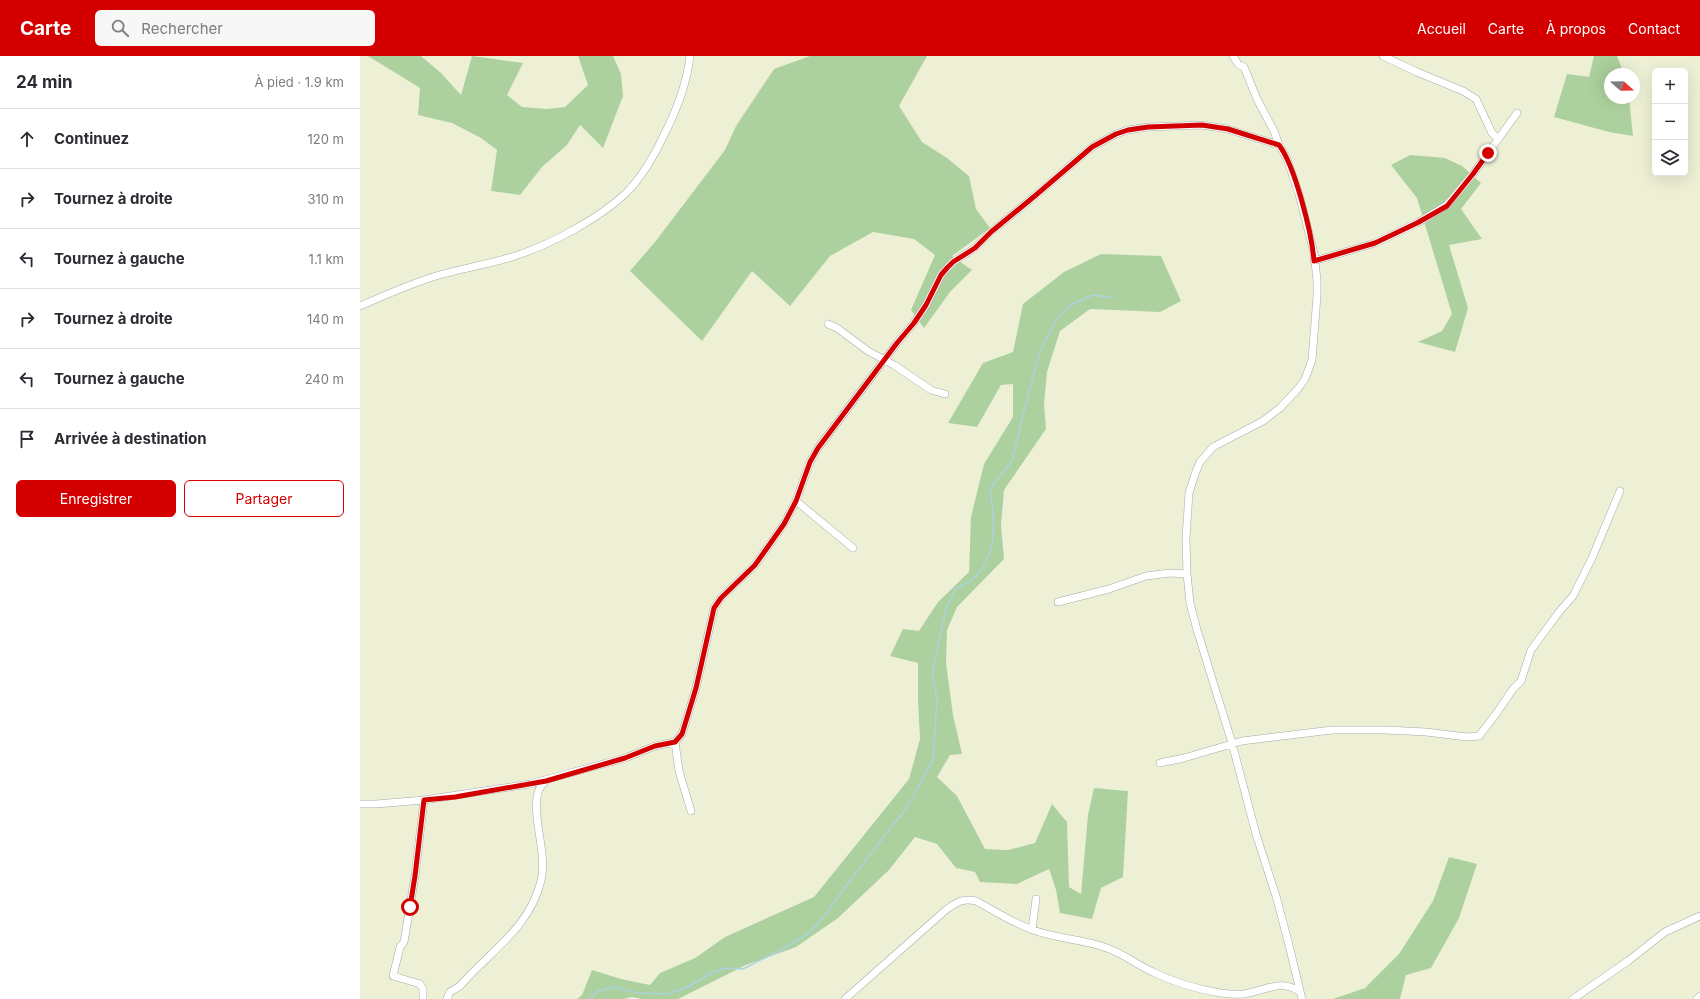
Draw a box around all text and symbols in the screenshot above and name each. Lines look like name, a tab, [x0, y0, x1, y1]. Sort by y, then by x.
search box	[95, 10, 375, 46]
text: Carte	[20, 17, 71, 40]
icon: search	[109, 17, 131, 39]
text: Rechercher	[141, 19, 223, 38]
text: Accueil	[1417, 20, 1466, 37]
text: Carte	[1488, 20, 1524, 37]
text: À propos	[1546, 20, 1606, 37]
text: Contact	[1628, 20, 1680, 37]
north arrow	[1604, 68, 1640, 104]
map controls	[1652, 68, 1688, 176]
button: +	[1652, 68, 1688, 104]
text: 24 min	[16, 72, 73, 92]
text: À pied · 1.9 km	[254, 74, 344, 90]
button: −	[1652, 104, 1688, 140]
icon: ahead	[16, 128, 38, 150]
text: Continuez	[54, 129, 129, 148]
text: 120 m	[308, 131, 344, 147]
button: layers	[1652, 140, 1688, 176]
route end	[1479, 144, 1497, 162]
icon: right	[16, 188, 38, 210]
text: Tournez à droite	[54, 189, 173, 208]
text: 310 m	[307, 191, 344, 207]
icon: left	[16, 248, 38, 270]
text: Tournez à gauche	[54, 249, 185, 268]
text: 1.1 km	[309, 251, 344, 267]
icon: right	[16, 308, 38, 330]
text: Tournez à droite	[54, 309, 173, 328]
text: 140 m	[307, 311, 344, 327]
icon: left	[16, 368, 38, 390]
text: Tournez à gauche	[54, 369, 185, 388]
text: 240 m	[305, 371, 344, 387]
icon: arrive	[16, 428, 38, 450]
text: Arrivée à destination	[54, 429, 207, 448]
button: Enregistrer	[16, 480, 176, 517]
button: Partager	[184, 480, 344, 517]
route start	[401, 898, 419, 916]

